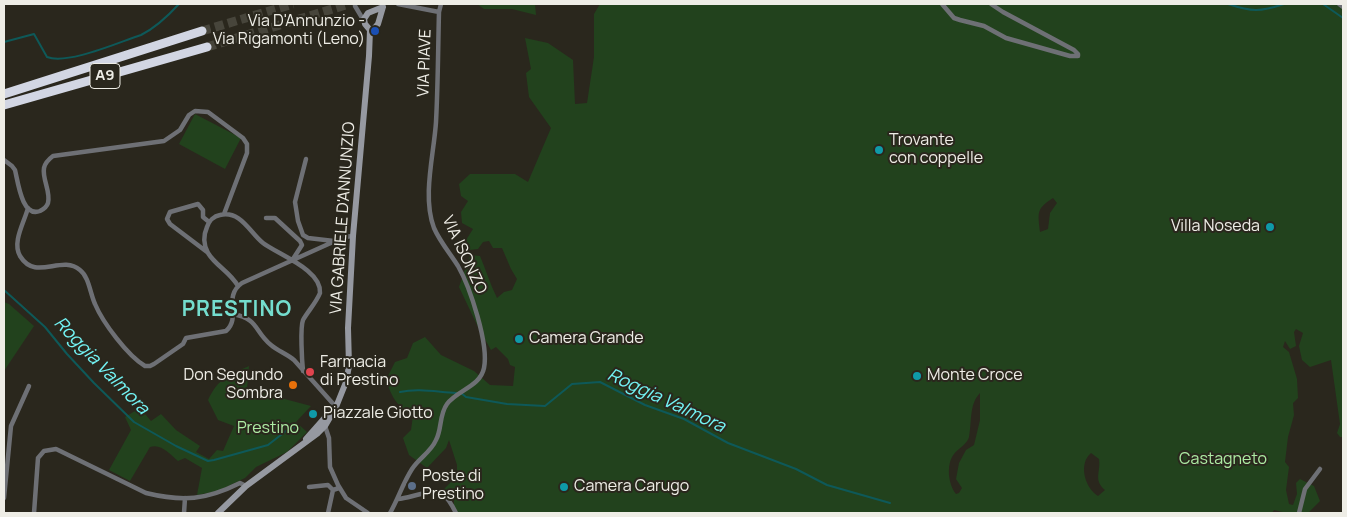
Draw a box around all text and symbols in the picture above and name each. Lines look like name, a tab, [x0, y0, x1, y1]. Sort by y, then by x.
place label: Via D'Annunzio - Via Rigamonti (Leno)	[213, 12, 365, 50]
marker: Via D'Annunzio - Via Rigamonti (Leno)	[369, 25, 381, 37]
street label: VIA PIAVE	[414, 29, 436, 97]
road number: A9	[90, 64, 120, 88]
street label: VIA GABRIELE D'ANNUNZIO	[327, 121, 359, 315]
place label: Trovante con coppelle	[889, 131, 983, 169]
marker: Trovante con coppelle	[873, 144, 885, 156]
street label: VIA ISONZO	[437, 213, 491, 297]
place label: Villa Noseda	[1171, 217, 1260, 237]
marker: Villa Noseda	[1264, 221, 1276, 233]
district label: PRESTINO	[181, 297, 293, 323]
water label: Roggia Valmora	[49, 313, 153, 419]
place label: Camera Grande	[529, 329, 644, 349]
marker: Camera Grande	[513, 333, 525, 345]
place label: Farmacia di Prestino	[320, 353, 398, 391]
water label: Roggia Valmora	[604, 364, 728, 438]
place label: Don Segundo Sombra	[184, 366, 283, 404]
marker: Farmacia di Prestino	[304, 366, 316, 378]
place label: Monte Croce	[927, 366, 1023, 386]
marker: Monte Croce	[911, 370, 923, 382]
marker: Don Segundo Sombra	[287, 379, 299, 391]
place label: Piazzale Giotto	[323, 404, 433, 424]
marker: Piazzale Giotto	[307, 408, 319, 420]
park label: Prestino	[237, 419, 299, 439]
park label: Castagneto	[1179, 450, 1267, 470]
place label: Poste di Prestino	[422, 467, 484, 505]
place label: Camera Carugo	[574, 477, 689, 497]
marker: Poste di Prestino	[406, 480, 418, 492]
marker: Camera Carugo	[558, 481, 570, 493]

